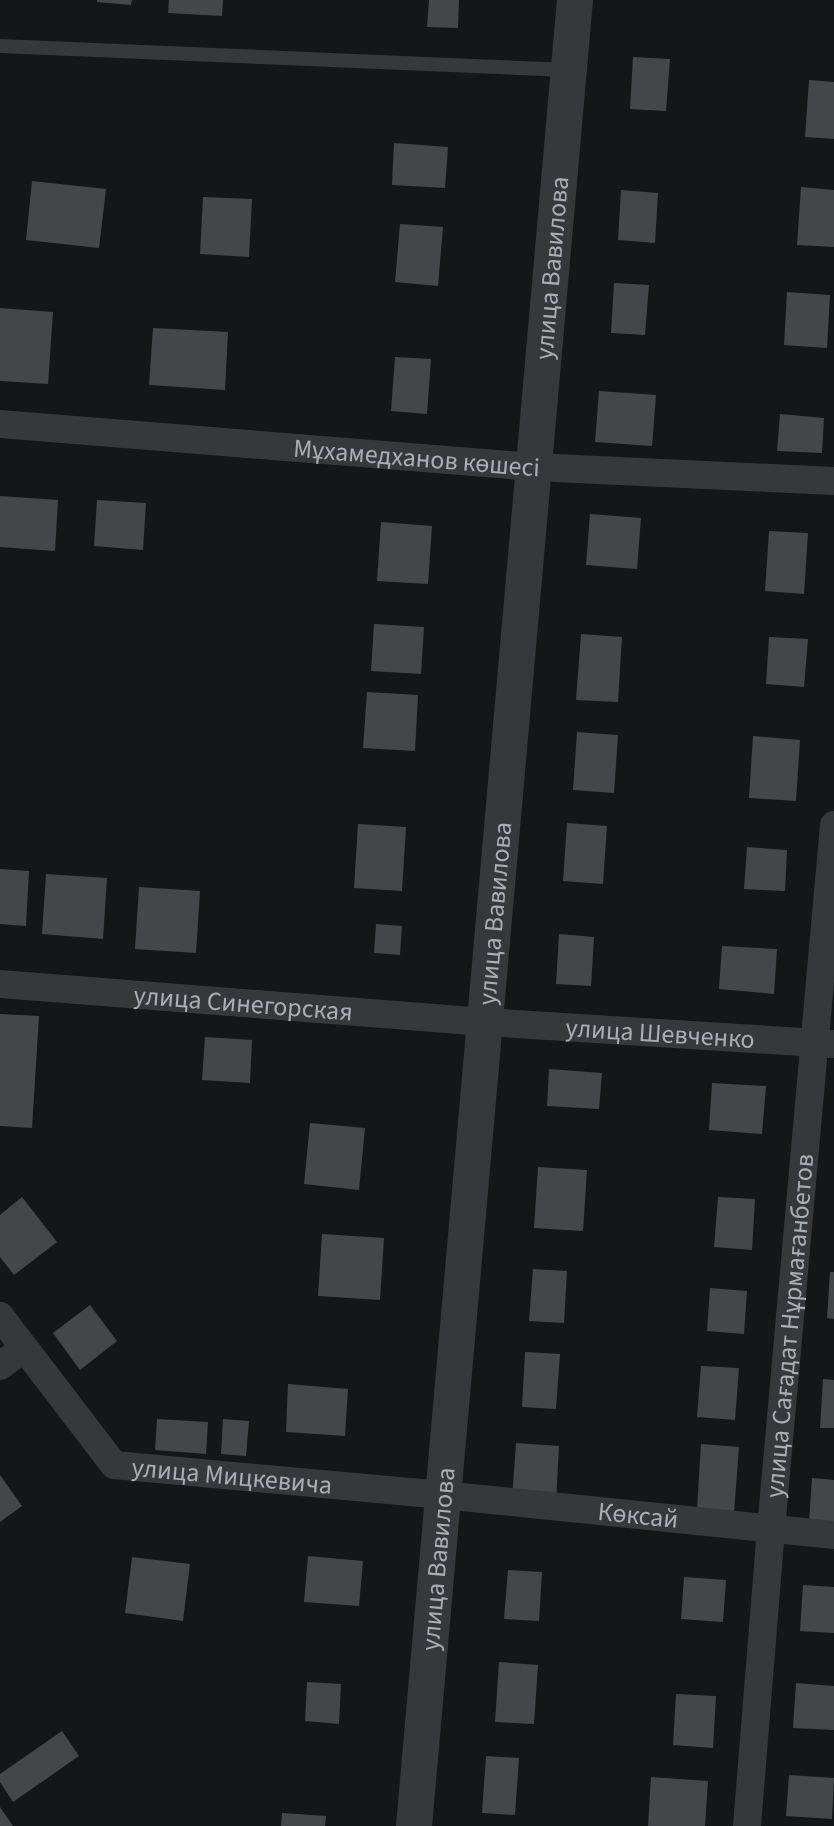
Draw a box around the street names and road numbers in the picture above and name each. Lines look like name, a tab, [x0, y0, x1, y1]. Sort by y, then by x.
street label: улица Вавилова	[525, 175, 578, 361]
street label: Мұхамедханов көшесі	[292, 430, 541, 486]
street label: улица Вавилова	[468, 820, 521, 1007]
street label: улица Синегорская	[132, 977, 354, 1031]
street label: улица Шевченко	[564, 1009, 756, 1058]
street label: улица Сағадат Нұрмағанбетов	[756, 1152, 824, 1500]
street label: улица Мицкевича	[130, 1449, 334, 1504]
street label: улица Вавилова	[412, 1466, 465, 1652]
street label: Көксай	[596, 1493, 680, 1538]

